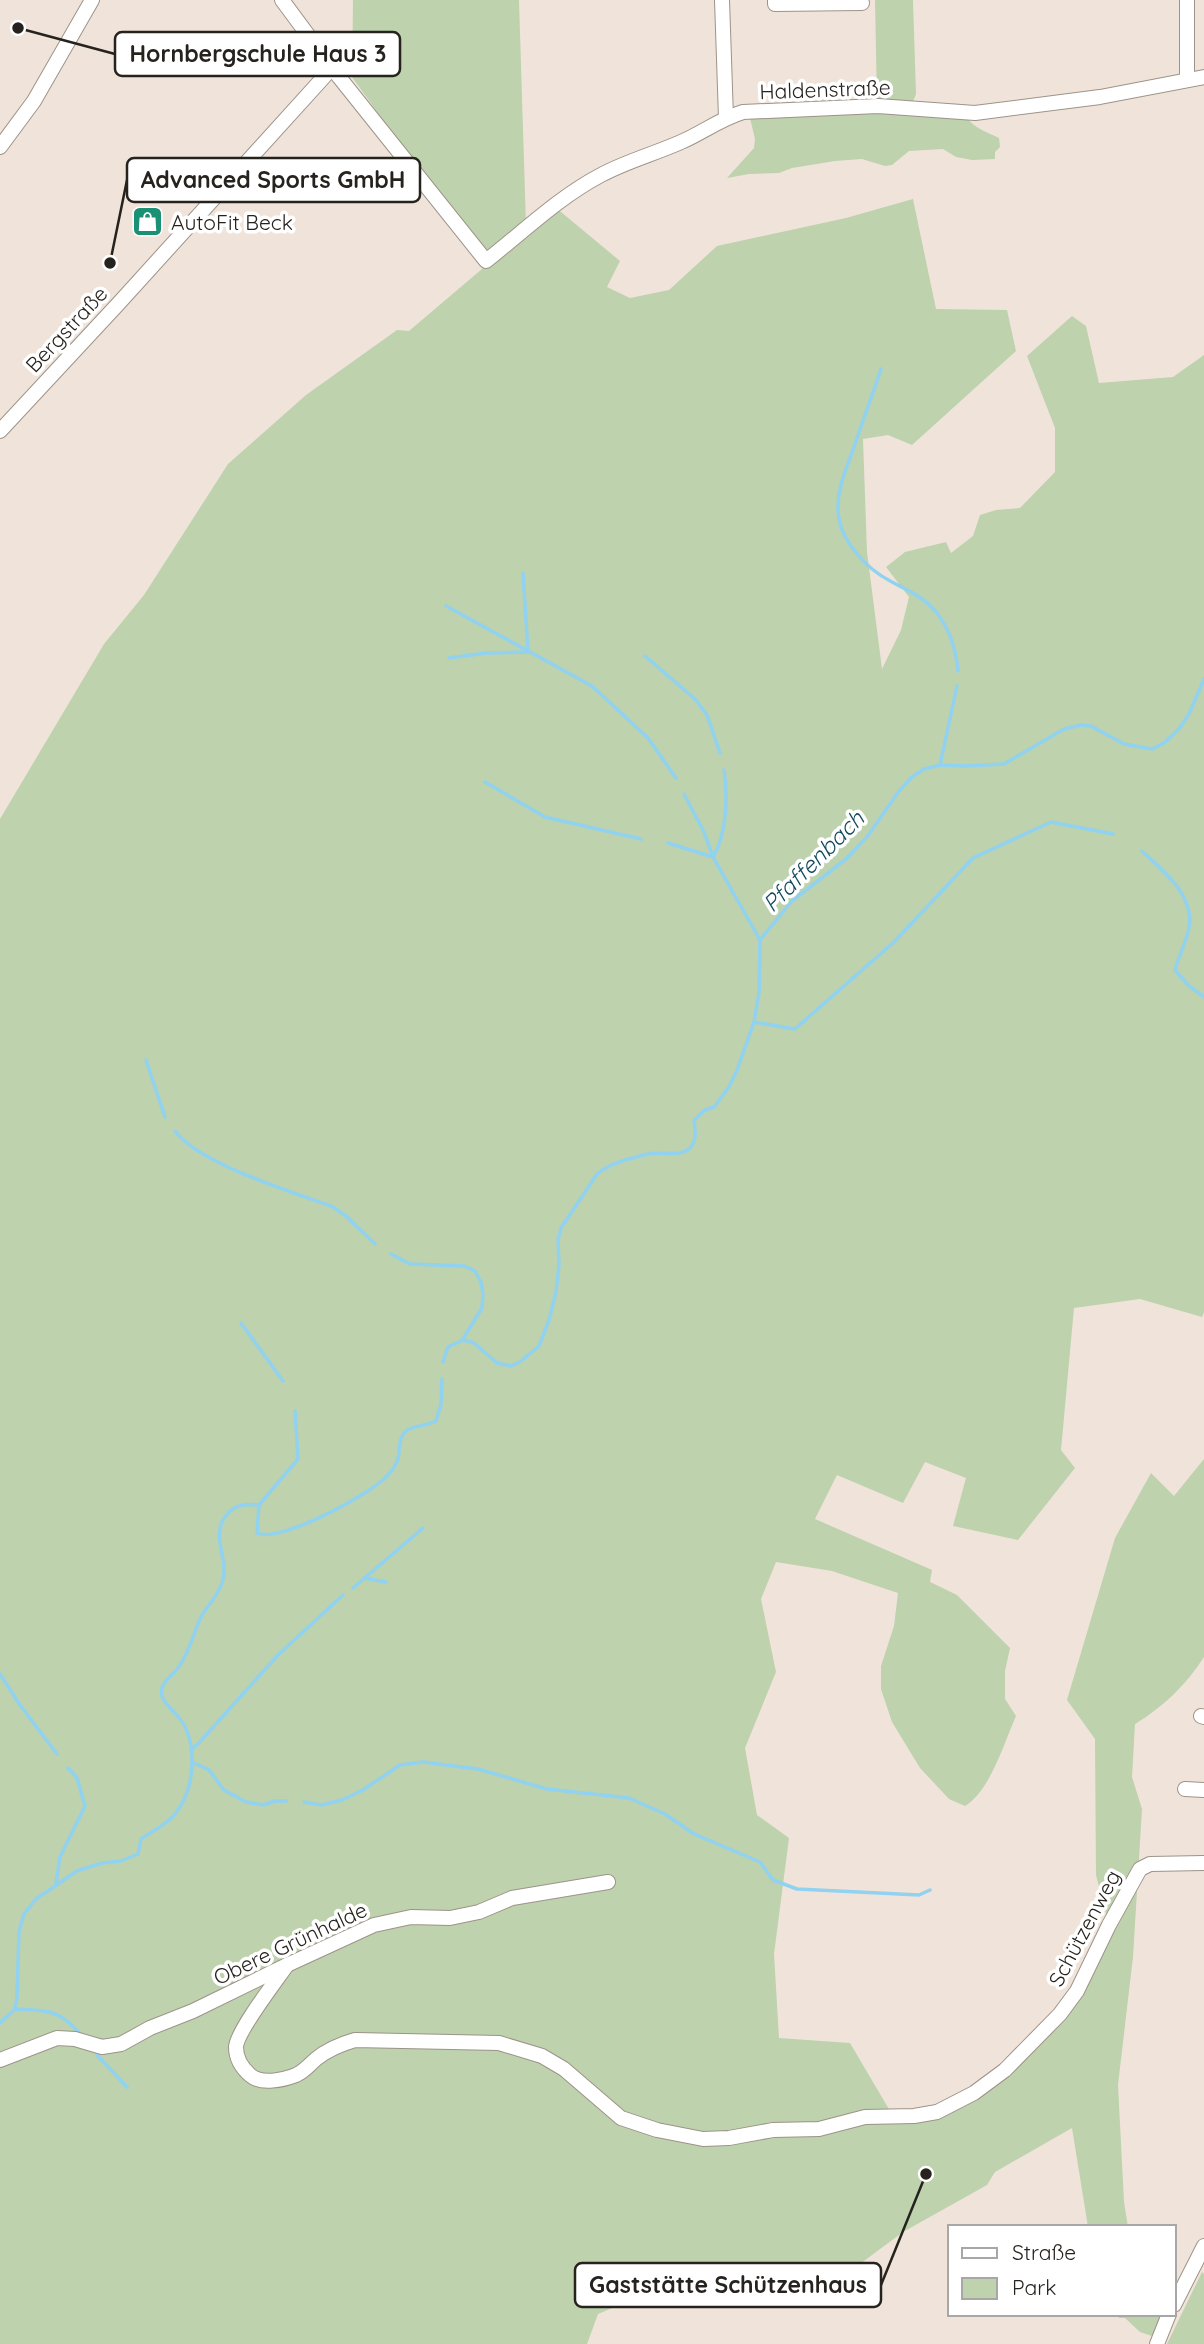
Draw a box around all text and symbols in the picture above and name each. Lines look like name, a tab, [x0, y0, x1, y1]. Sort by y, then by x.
callout: Hornbergschule Haus 3	[115, 32, 400, 76]
text: Hornbergschule Haus 3	[130, 39, 386, 68]
street label: Haldenstraße	[759, 74, 891, 104]
callout: Advanced Sports GmbH	[127, 158, 420, 202]
text: Advanced Sports GmbH	[141, 165, 405, 194]
shop icon: AutoFit Beck	[131, 205, 165, 239]
place label: AutoFit Beck	[171, 209, 293, 235]
street label: Bergstraße	[20, 281, 112, 377]
water label: Pfaffenbach	[756, 803, 871, 918]
street label: Schützenweg	[1042, 1865, 1126, 1991]
street label: Obere Grünhalde	[209, 1896, 371, 1990]
legend	[948, 2225, 1176, 2316]
text: Straße	[1012, 2239, 1076, 2265]
callout: Gaststätte Schützenhaus	[575, 2263, 881, 2307]
text: Gaststätte Schützenhaus	[589, 2270, 867, 2299]
text: Park	[1012, 2274, 1056, 2300]

